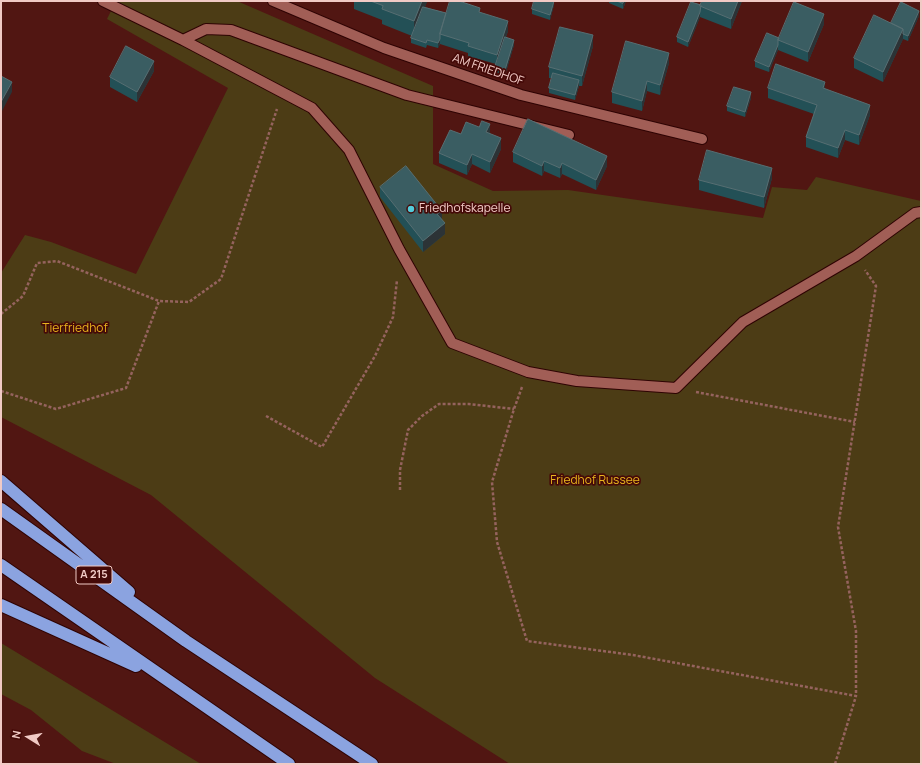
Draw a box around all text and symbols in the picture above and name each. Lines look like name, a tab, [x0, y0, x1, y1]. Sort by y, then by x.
street label: AM FRIEDHOF	[451, 51, 525, 89]
place label: Friedhofskapelle	[419, 202, 510, 216]
marker: Friedhofskapelle	[406, 204, 416, 214]
park label: Tierfriedhof	[42, 322, 108, 336]
park label: Friedhof Russee	[550, 474, 640, 488]
road number: A 215	[76, 566, 112, 584]
north arrow	[8, 717, 48, 757]
text: N	[8, 729, 24, 740]

